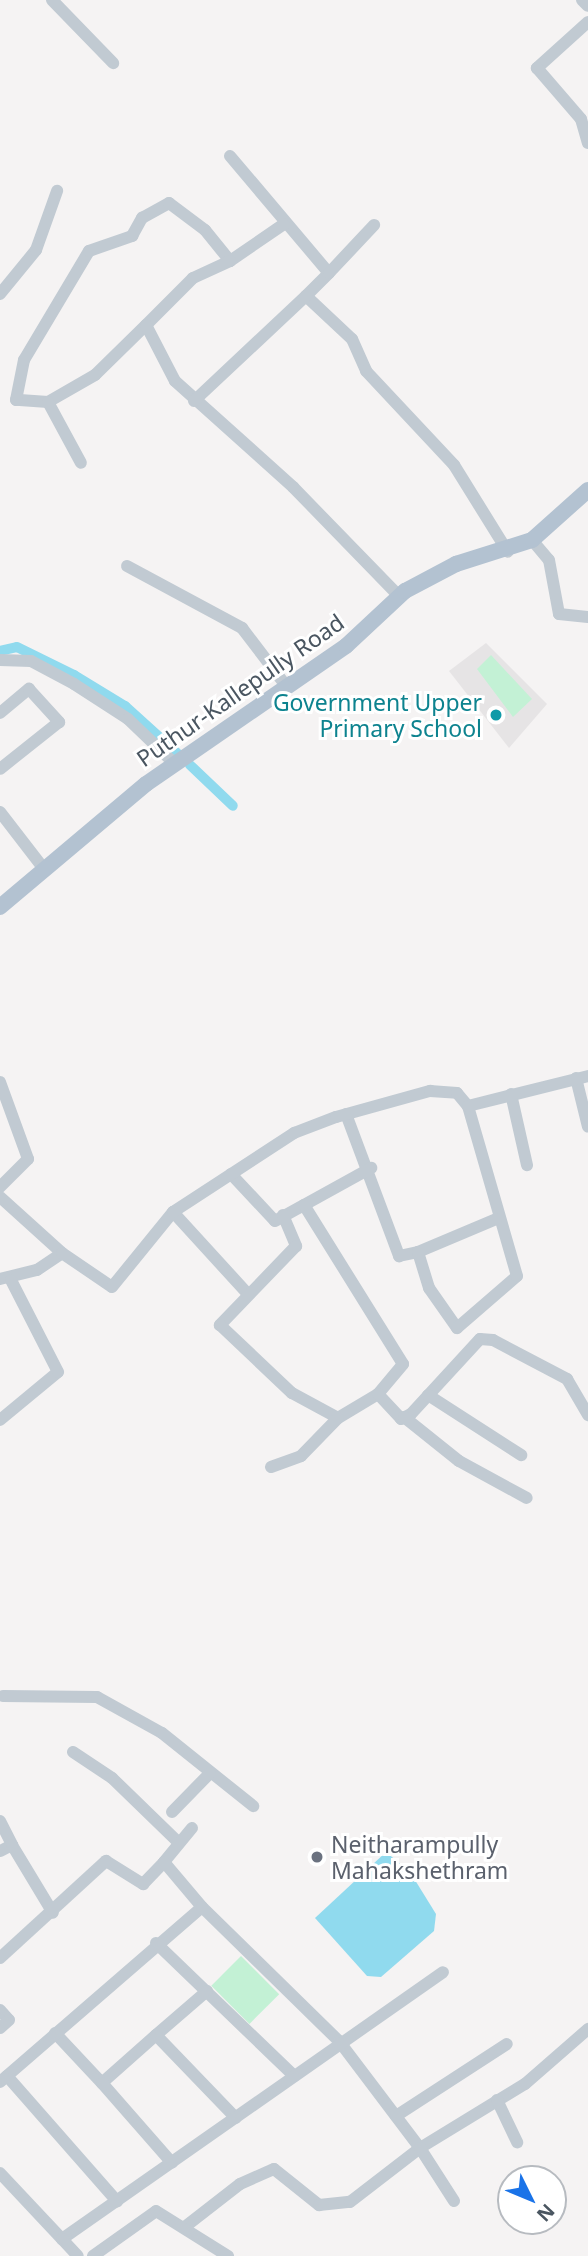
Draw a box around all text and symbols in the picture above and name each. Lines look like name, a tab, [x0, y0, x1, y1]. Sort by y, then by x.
street label: Puthur-Kallepully Road	[131, 608, 349, 772]
place label: Government Upper Primary School	[273, 688, 482, 742]
marker: Government Upper Primary School	[488, 707, 504, 723]
place label: Neitharampully Mahakshethram	[331, 1830, 508, 1884]
marker: Neitharampully Mahakshethram	[309, 1849, 325, 1865]
north arrow	[497, 2165, 567, 2235]
text: N	[531, 2198, 561, 2227]

